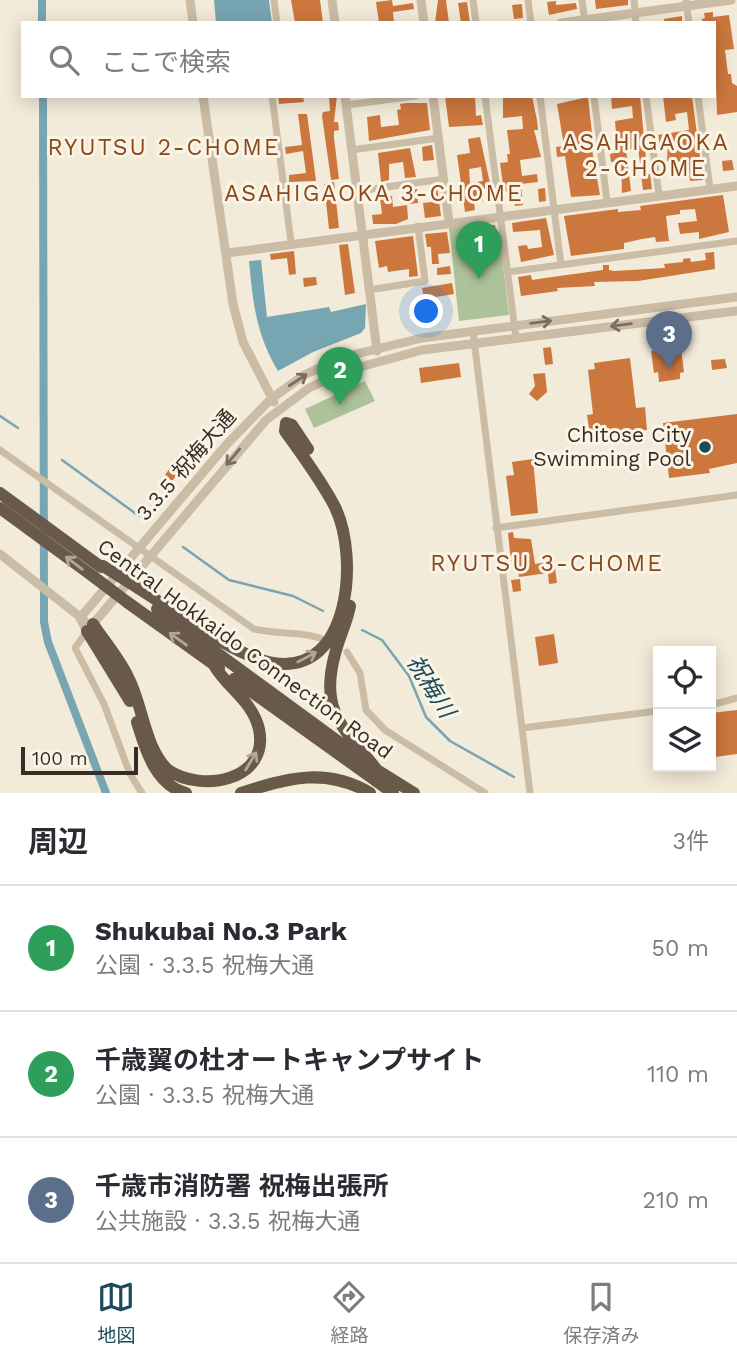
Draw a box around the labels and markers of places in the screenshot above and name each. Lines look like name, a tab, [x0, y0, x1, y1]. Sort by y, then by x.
pin: 1	[456, 221, 502, 279]
pin: 3	[646, 311, 692, 369]
pin: 2	[317, 347, 363, 405]
place label: Chitose City Swimming Pool	[533, 422, 692, 471]
marker: Chitose City Swimming Pool	[697, 439, 713, 455]

